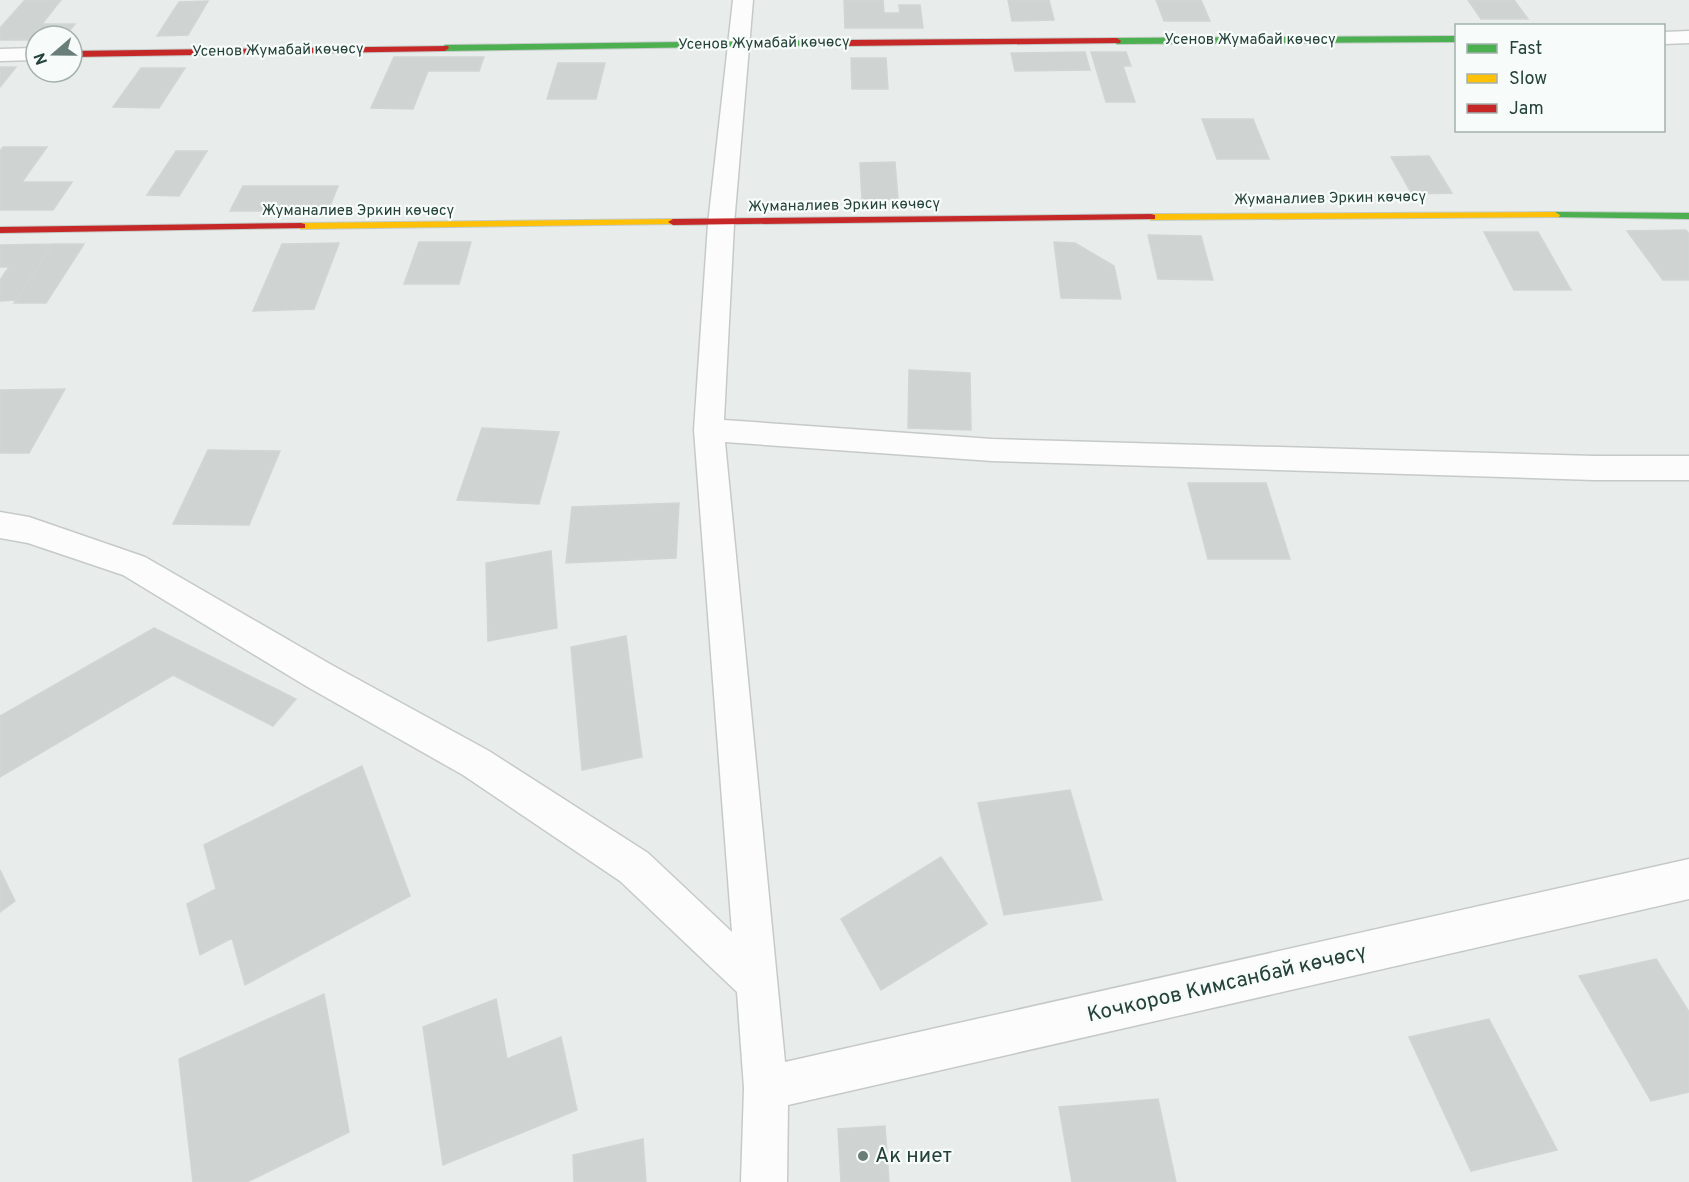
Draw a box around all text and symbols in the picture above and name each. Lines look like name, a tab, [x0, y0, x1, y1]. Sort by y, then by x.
north arrow	[24, 24, 84, 84]
legend	[1455, 24, 1665, 132]
street label: Усенов Жумабай көчөсү	[1164, 31, 1336, 50]
street label: Усенов Жумабай көчөсү	[678, 33, 850, 55]
text: Fast	[1509, 38, 1542, 61]
street label: Усенов Жумабай көчөсү	[192, 40, 364, 62]
text: N	[30, 50, 53, 67]
text: Slow	[1509, 68, 1547, 91]
text: Jam	[1509, 98, 1544, 121]
street label: Жуманалиев Эркин көчөсү	[1234, 188, 1427, 210]
street label: Жуманалиев Эркин көчөсү	[748, 195, 941, 217]
street label: Жуманалиев Эркин көчөсү	[262, 202, 455, 221]
street label: Кочкоров Кимсанбай көчөсү	[1085, 939, 1370, 1029]
place label: Ак ниет	[875, 1143, 952, 1170]
marker: Ак ниет	[856, 1149, 870, 1163]

